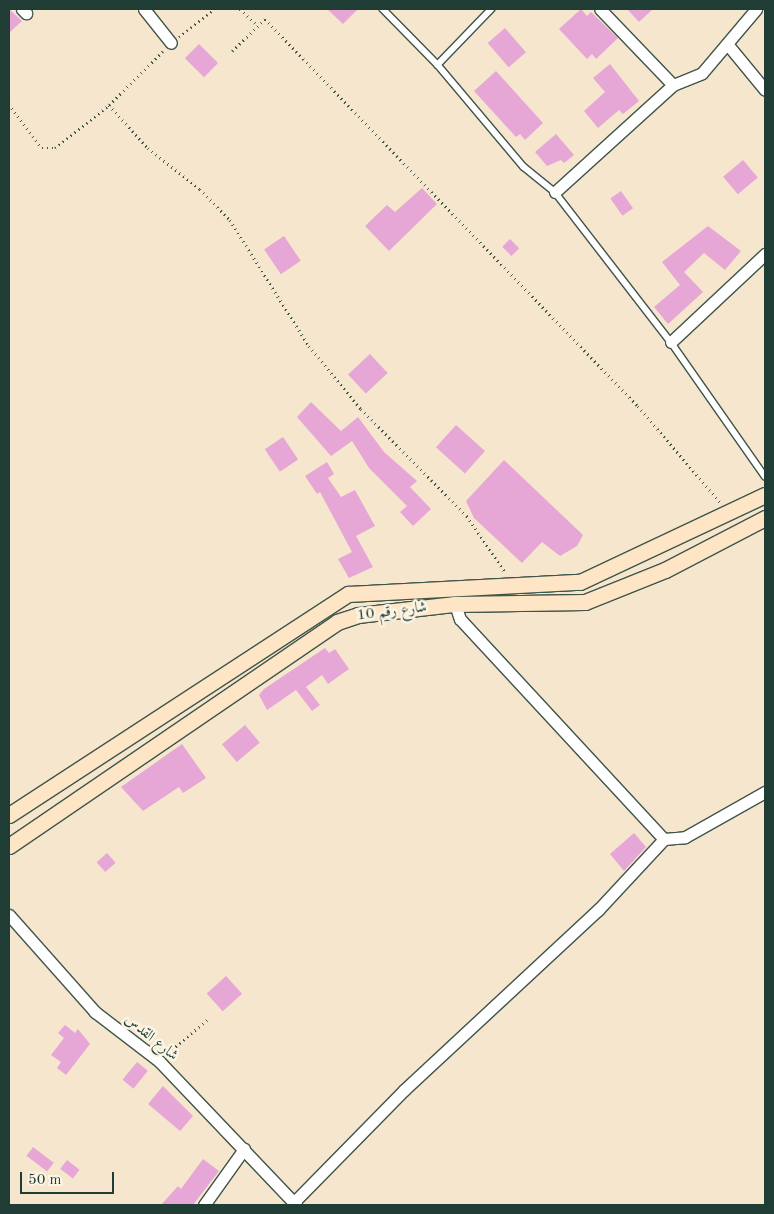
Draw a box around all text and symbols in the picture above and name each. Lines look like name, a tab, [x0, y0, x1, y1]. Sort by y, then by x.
street label: شارع رقم 10	[356, 599, 428, 625]
street label: شارع القدس	[121, 1011, 181, 1065]
scale bar	[22, 1162, 116, 1194]
text: 50 m	[28, 1173, 62, 1188]

